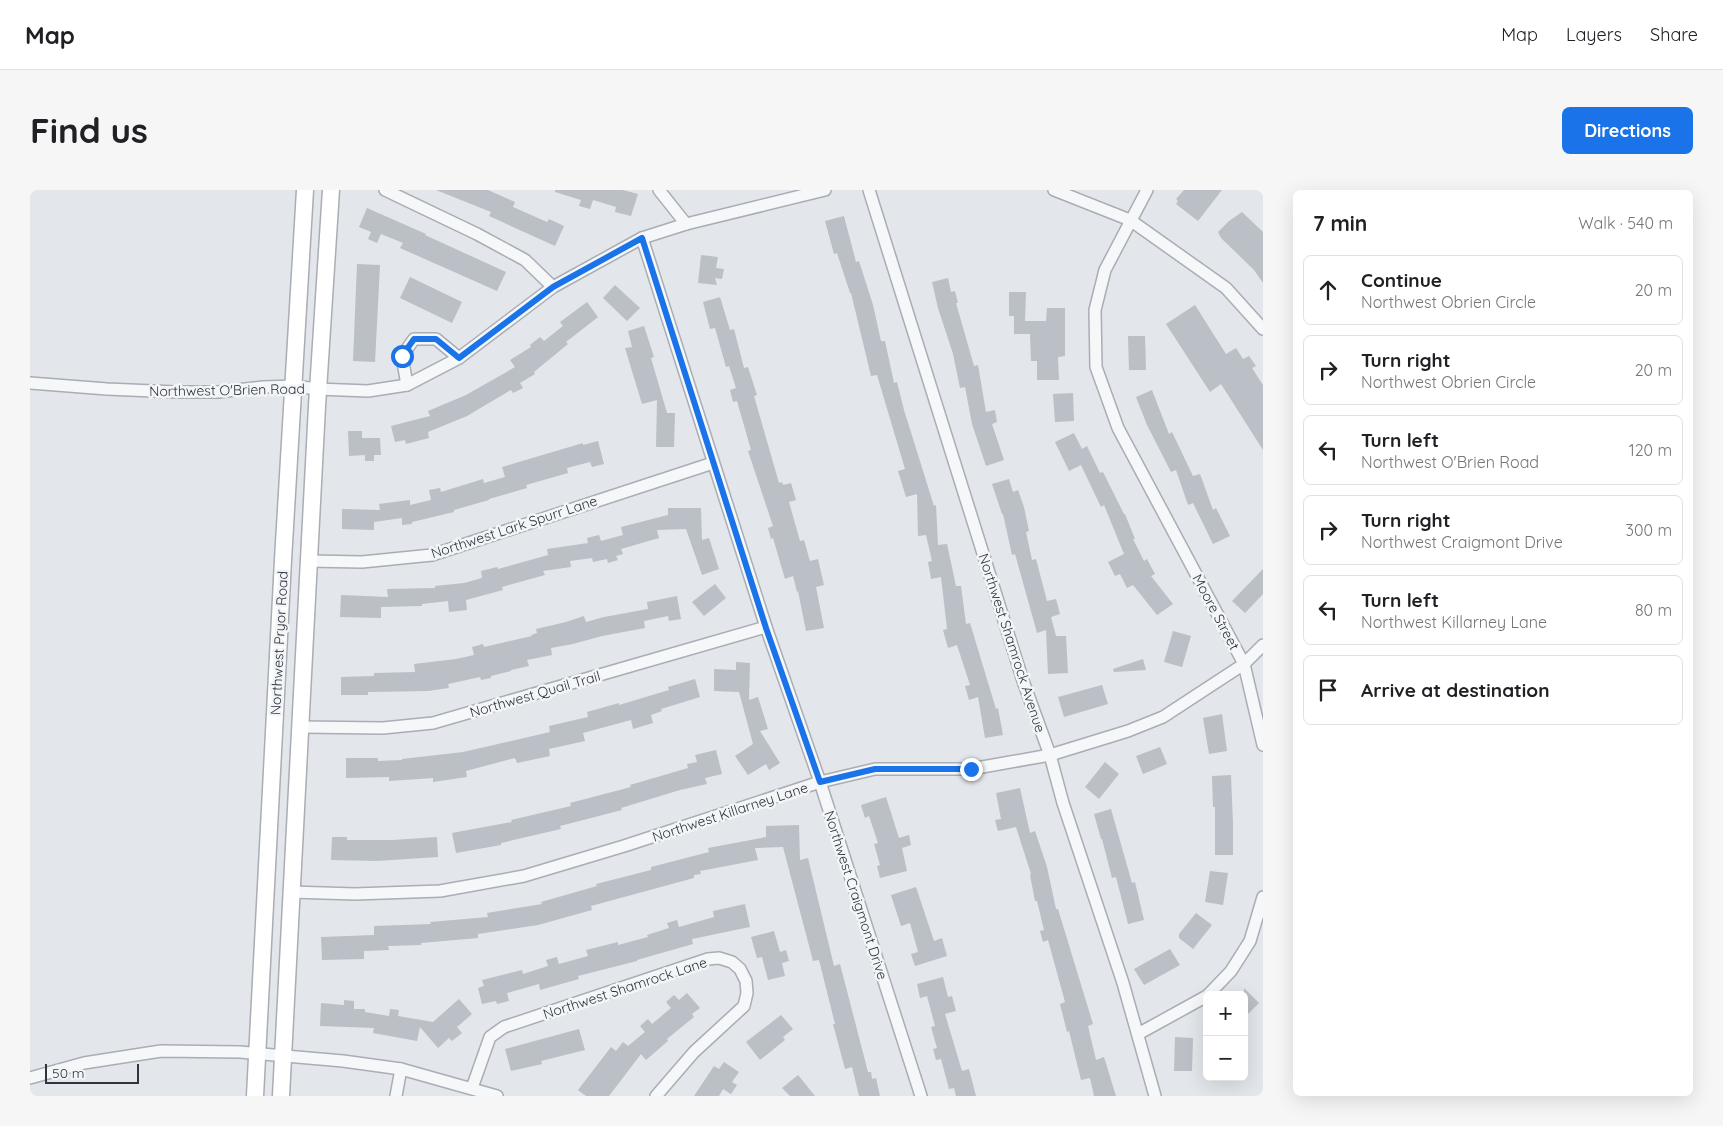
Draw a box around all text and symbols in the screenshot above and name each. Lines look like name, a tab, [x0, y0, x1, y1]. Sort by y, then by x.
text: Map	[25, 20, 75, 50]
text: Map	[1501, 23, 1538, 46]
text: Layers	[1566, 23, 1622, 46]
text: Share	[1650, 23, 1698, 46]
button: Directions	[1562, 107, 1693, 154]
text: Find us	[30, 108, 148, 152]
text: 7 min	[1313, 210, 1367, 236]
text: Walk · 540 m	[1578, 213, 1673, 233]
text: Continue	[1361, 268, 1442, 292]
icon: ahead	[1314, 276, 1342, 304]
text: 20 m	[1635, 280, 1672, 300]
text: Northwest Obrien Circle	[1361, 292, 1536, 312]
route start	[391, 345, 414, 368]
text: Turn right	[1361, 348, 1450, 372]
icon: right	[1314, 356, 1342, 384]
text: 20 m	[1635, 360, 1672, 380]
text: Northwest Obrien Circle	[1361, 372, 1536, 392]
street label: Northwest O'Brien Road	[149, 380, 305, 400]
text: Turn left	[1361, 428, 1439, 452]
icon: left	[1314, 436, 1342, 464]
text: 120 m	[1629, 440, 1672, 460]
text: Northwest O'Brien Road	[1361, 452, 1539, 472]
street label: Northwest Lark Spurr Lane	[429, 492, 600, 562]
text: Turn right	[1361, 508, 1450, 532]
icon: right	[1314, 516, 1342, 544]
text: 300 m	[1626, 520, 1672, 540]
text: Northwest Craigmont Drive	[1361, 532, 1563, 552]
street label: Northwest Shamrock Avenue	[974, 551, 1050, 735]
street label: Northwest Pryor Road	[266, 570, 292, 716]
street label: Moore Street	[1188, 571, 1244, 653]
text: Turn left	[1361, 588, 1439, 612]
icon: left	[1314, 596, 1342, 624]
text: 80 m	[1635, 600, 1672, 620]
text: Northwest Killarney Lane	[1361, 612, 1547, 632]
street label: Northwest Quail Trail	[468, 667, 602, 721]
icon: arrive	[1314, 676, 1342, 704]
text: Arrive at destination	[1361, 678, 1550, 702]
route end	[960, 758, 983, 781]
street label: Northwest Killarney Lane	[650, 778, 810, 846]
street label: Northwest Craigmont Drive	[820, 808, 892, 982]
street label: Northwest Shamrock Lane	[541, 953, 709, 1023]
map controls	[1203, 991, 1248, 1081]
button: +	[1203, 991, 1248, 1036]
button: −	[1203, 1036, 1248, 1081]
scale bar	[45, 1061, 139, 1084]
text: 50 m	[52, 1064, 85, 1082]

